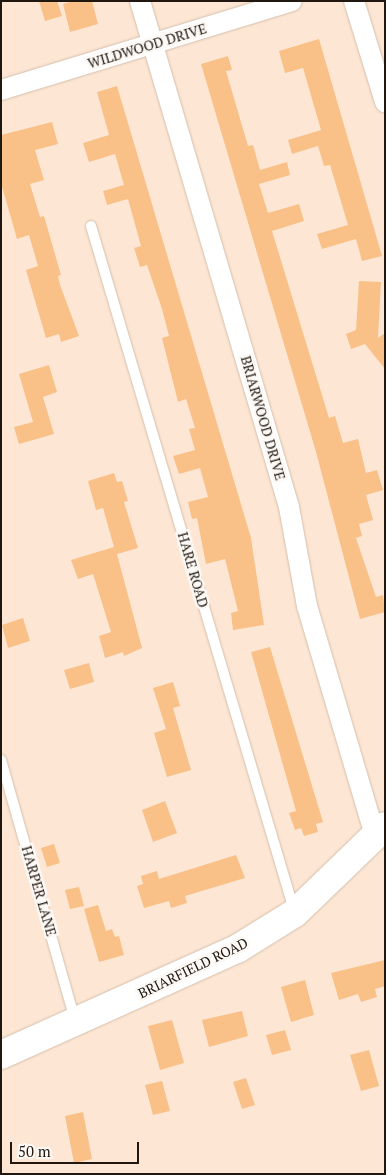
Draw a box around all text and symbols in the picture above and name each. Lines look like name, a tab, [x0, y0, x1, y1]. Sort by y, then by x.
street label: WILDWOOD DRIVE	[86, 20, 208, 72]
street label: BRIARWOOD DRIVE	[237, 354, 289, 482]
street label: HARE ROAD	[174, 530, 212, 610]
street label: HARPER LANE	[18, 844, 60, 938]
street label: BRIARFIELD ROAD	[135, 934, 251, 1002]
scale bar	[12, 1132, 141, 1164]
text: 50 m	[18, 1141, 51, 1161]

